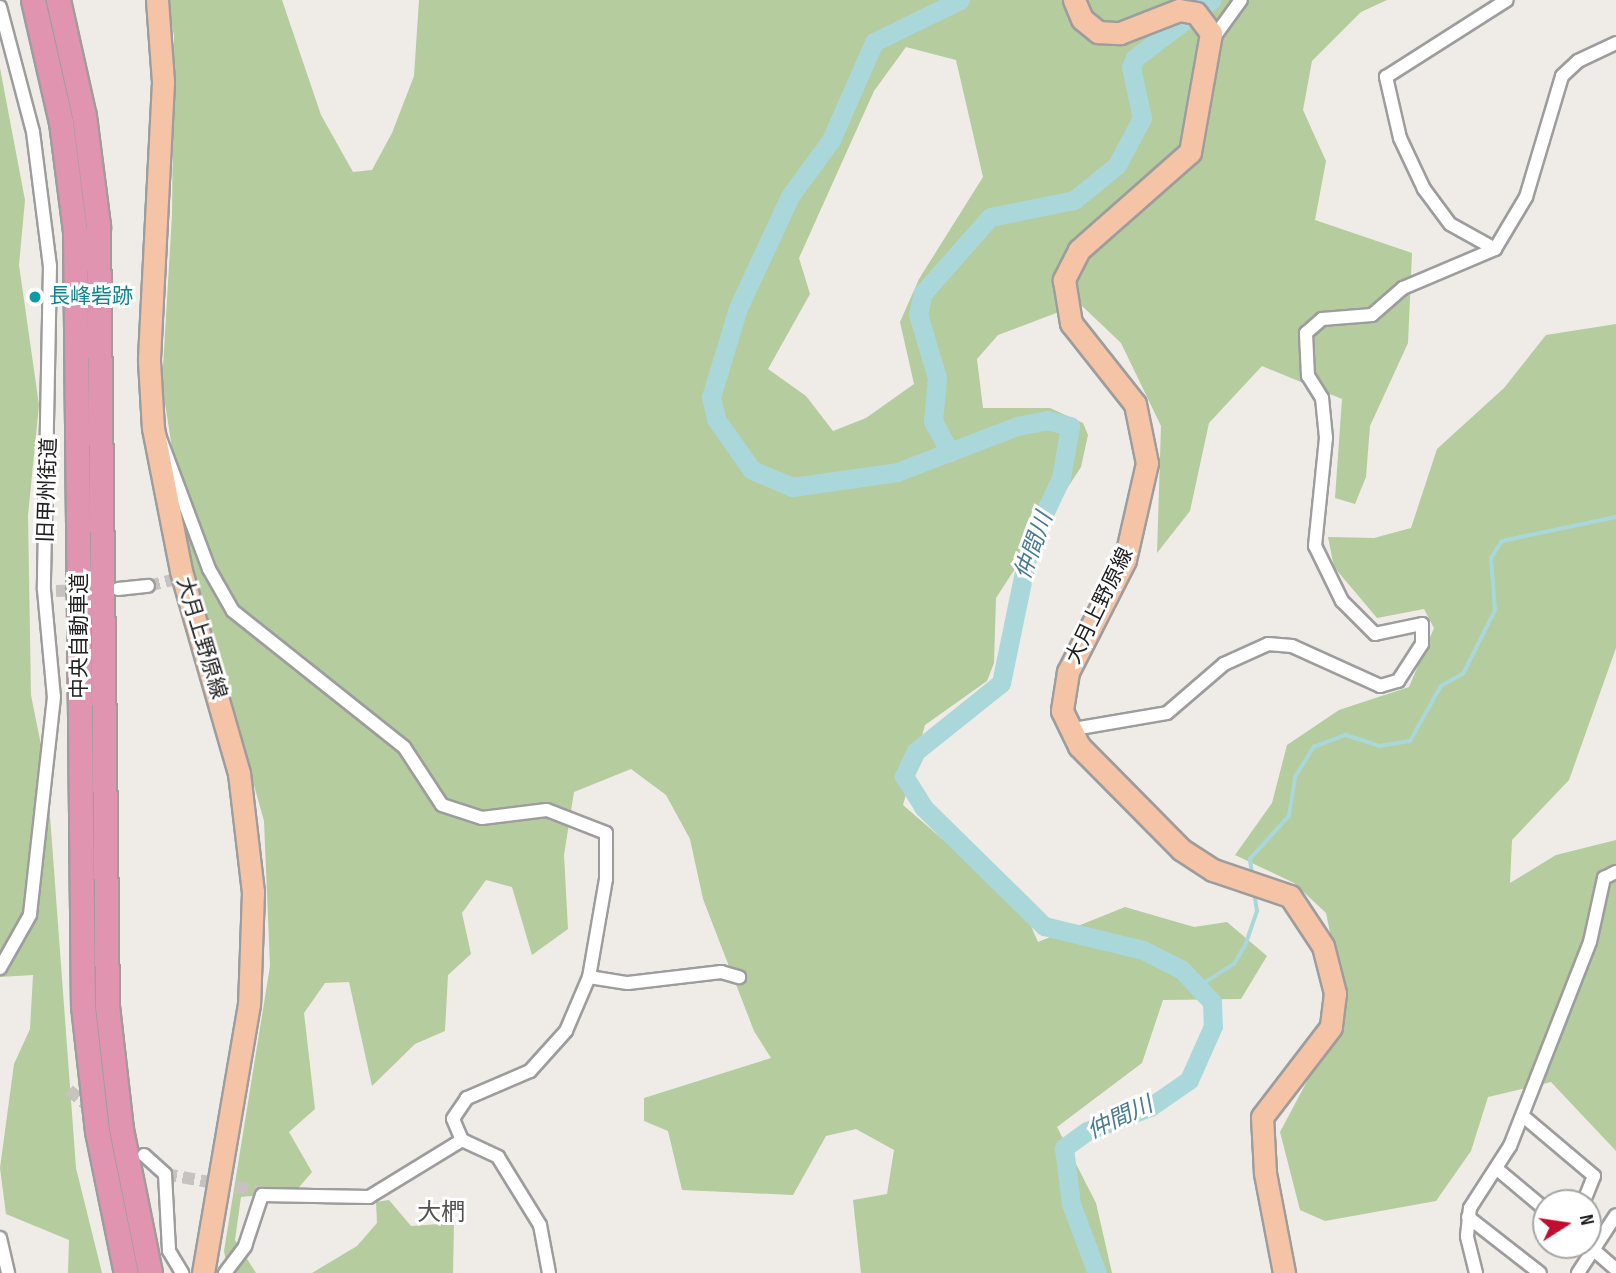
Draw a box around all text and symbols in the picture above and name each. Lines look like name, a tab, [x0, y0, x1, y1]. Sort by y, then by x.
place label: 長峰砦跡	[49, 284, 133, 310]
marker: 長峰砦跡	[27, 289, 43, 305]
street label: 旧甲州街道	[34, 437, 62, 543]
water label: 仲間川	[1009, 509, 1059, 583]
street label: 大月上野原線	[1061, 544, 1139, 668]
street label: 中央自動車道	[67, 573, 93, 699]
street label: 大月上野原線	[171, 574, 231, 702]
water label: 仲間川	[1083, 1091, 1157, 1145]
north arrow	[1532, 1189, 1602, 1259]
district label: 大椚	[417, 1199, 465, 1227]
text: N	[1574, 1213, 1598, 1227]

